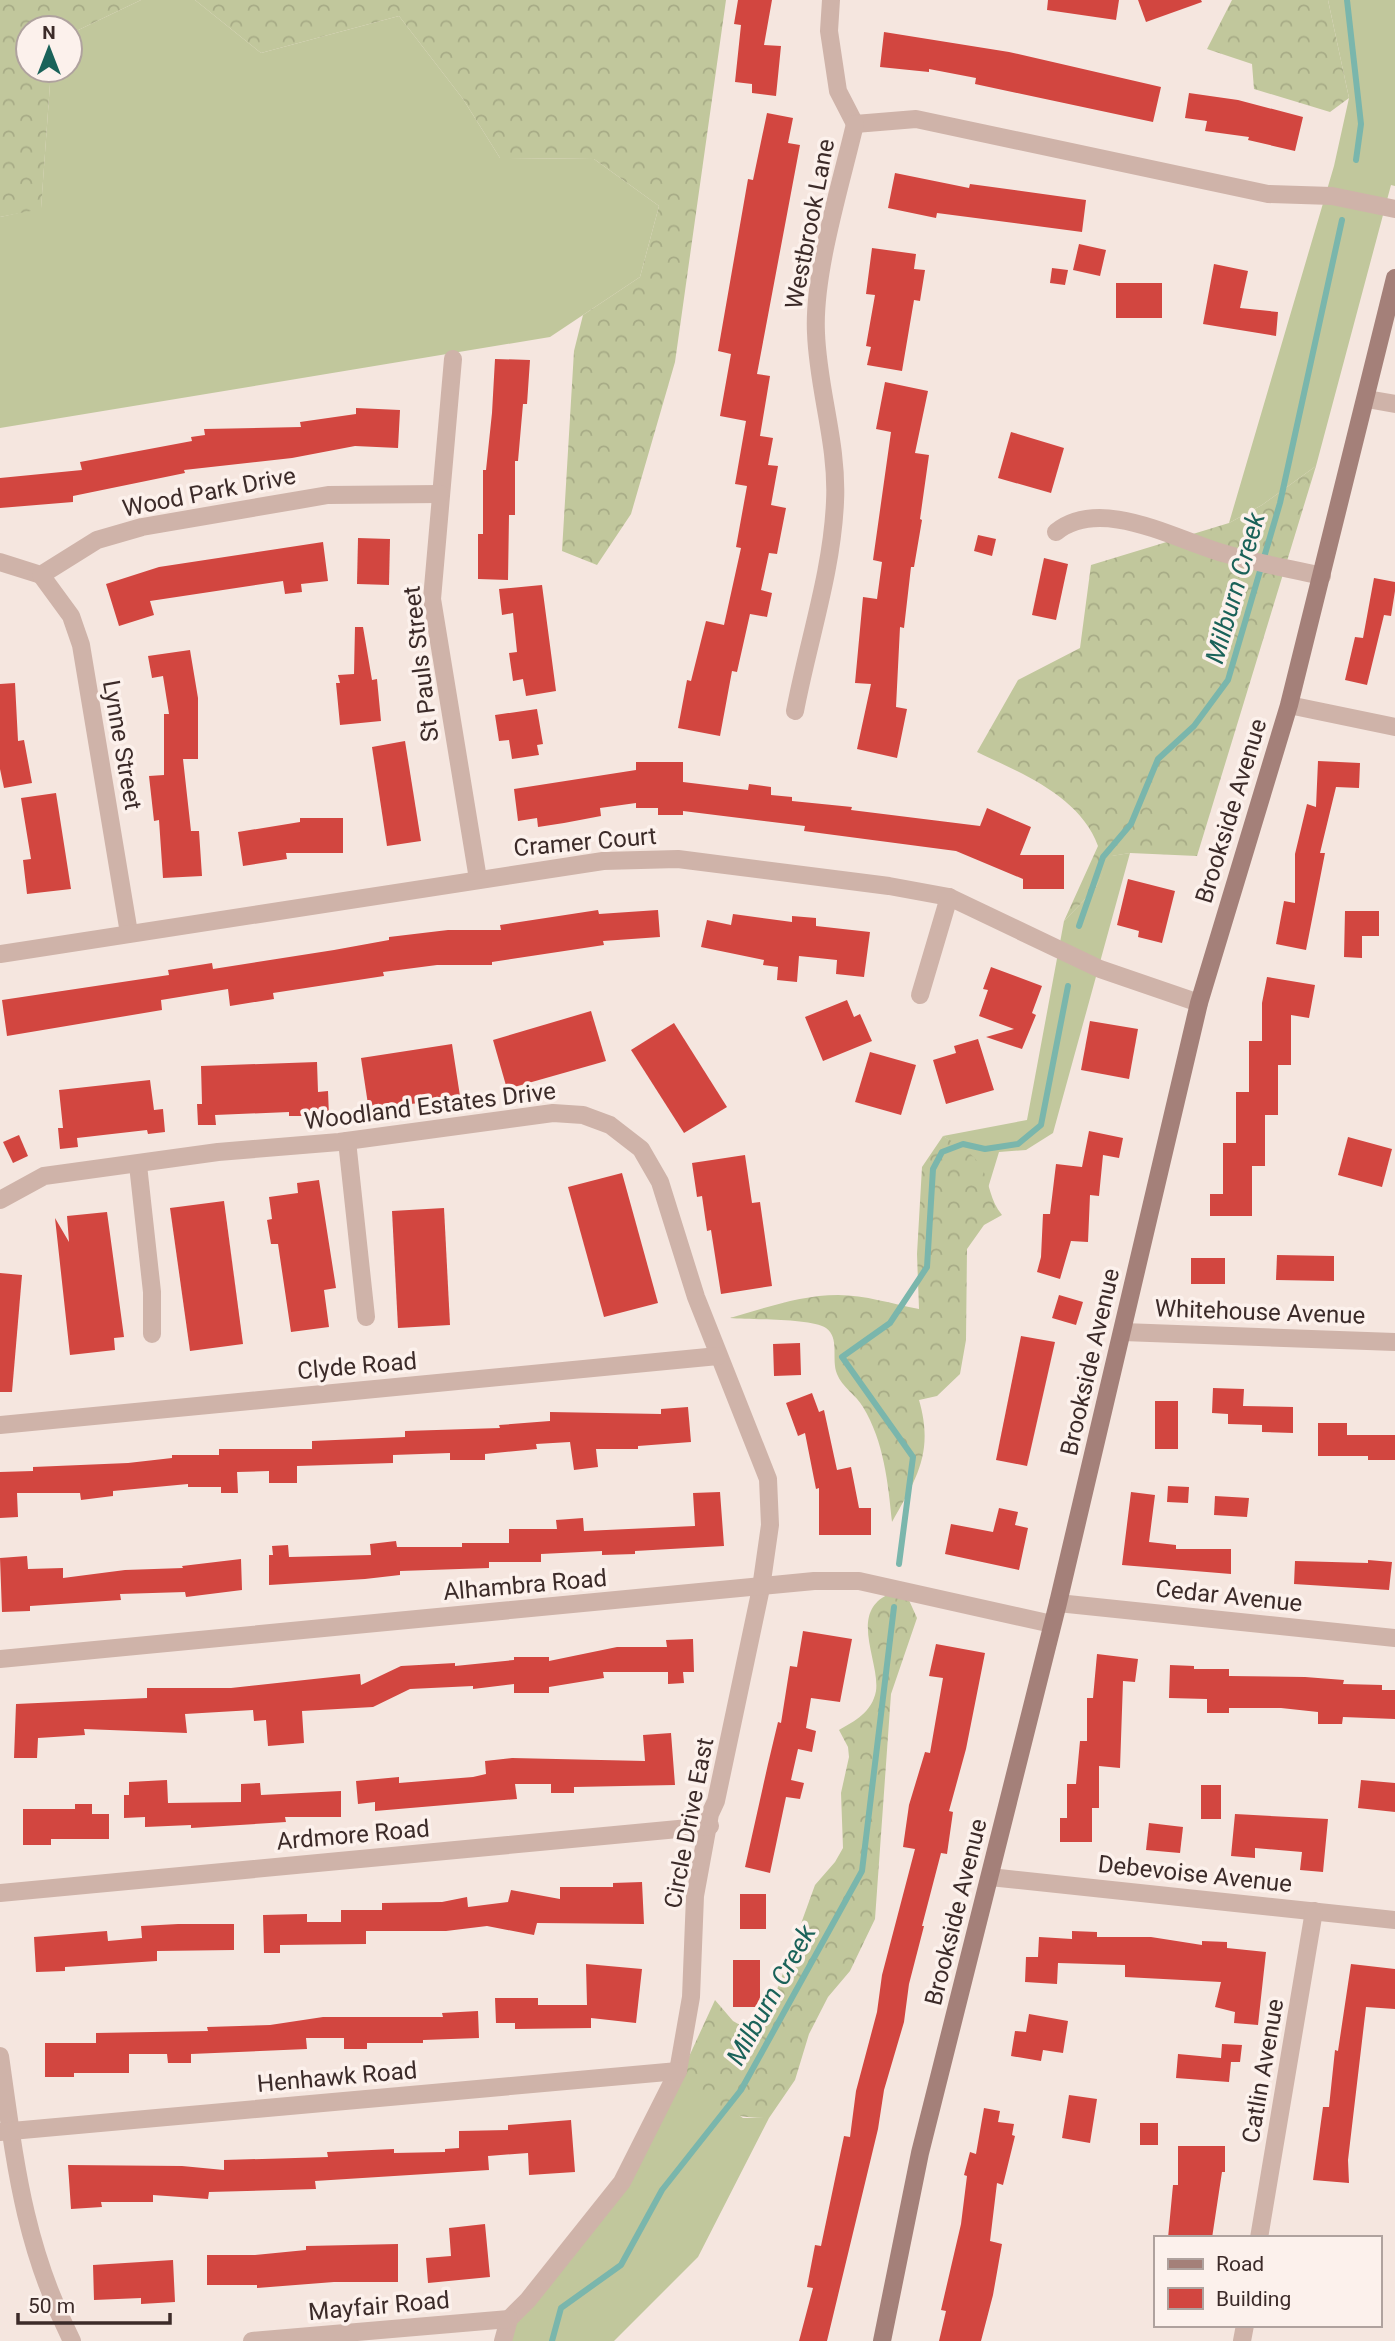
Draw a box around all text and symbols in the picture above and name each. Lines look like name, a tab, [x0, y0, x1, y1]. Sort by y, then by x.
north arrow	[14, 14, 84, 84]
text: N	[42, 21, 56, 44]
street label: Westbrook Lane	[780, 137, 840, 311]
street label: Wood Park Drive	[120, 461, 298, 523]
water label: Milburn Creek	[1199, 508, 1271, 667]
street label: St Pauls Street	[398, 584, 444, 744]
street label: Lynne Street	[97, 678, 147, 812]
street label: Brookside Avenue	[1190, 715, 1272, 907]
street label: Cramer Court	[512, 822, 658, 862]
street label: Woodland Estates Drive	[303, 1077, 557, 1135]
street label: Brookside Avenue	[1055, 1266, 1125, 1458]
street label: Whitehouse Avenue	[1154, 1294, 1366, 1330]
street label: Clyde Road	[296, 1347, 418, 1385]
street label: Alhambra Road	[442, 1564, 608, 1606]
street label: Cedar Avenue	[1154, 1574, 1304, 1618]
street label: Circle Drive East	[659, 1735, 719, 1911]
street label: Ardmore Road	[275, 1814, 431, 1856]
street label: Brookside Avenue	[919, 1816, 993, 2008]
street label: Debevoise Avenue	[1097, 1850, 1293, 1898]
water label: Milburn Creek	[720, 1919, 822, 2070]
street label: Catlin Avenue	[1237, 1997, 1289, 2145]
street label: Henhawk Road	[256, 2056, 418, 2098]
legend	[1154, 2236, 1381, 2327]
text: Road	[1216, 2252, 1264, 2276]
scale bar	[18, 2282, 170, 2326]
street label: Mayfair Road	[307, 2286, 451, 2326]
text: Building	[1216, 2287, 1291, 2311]
text: 50 m	[28, 2294, 75, 2318]

